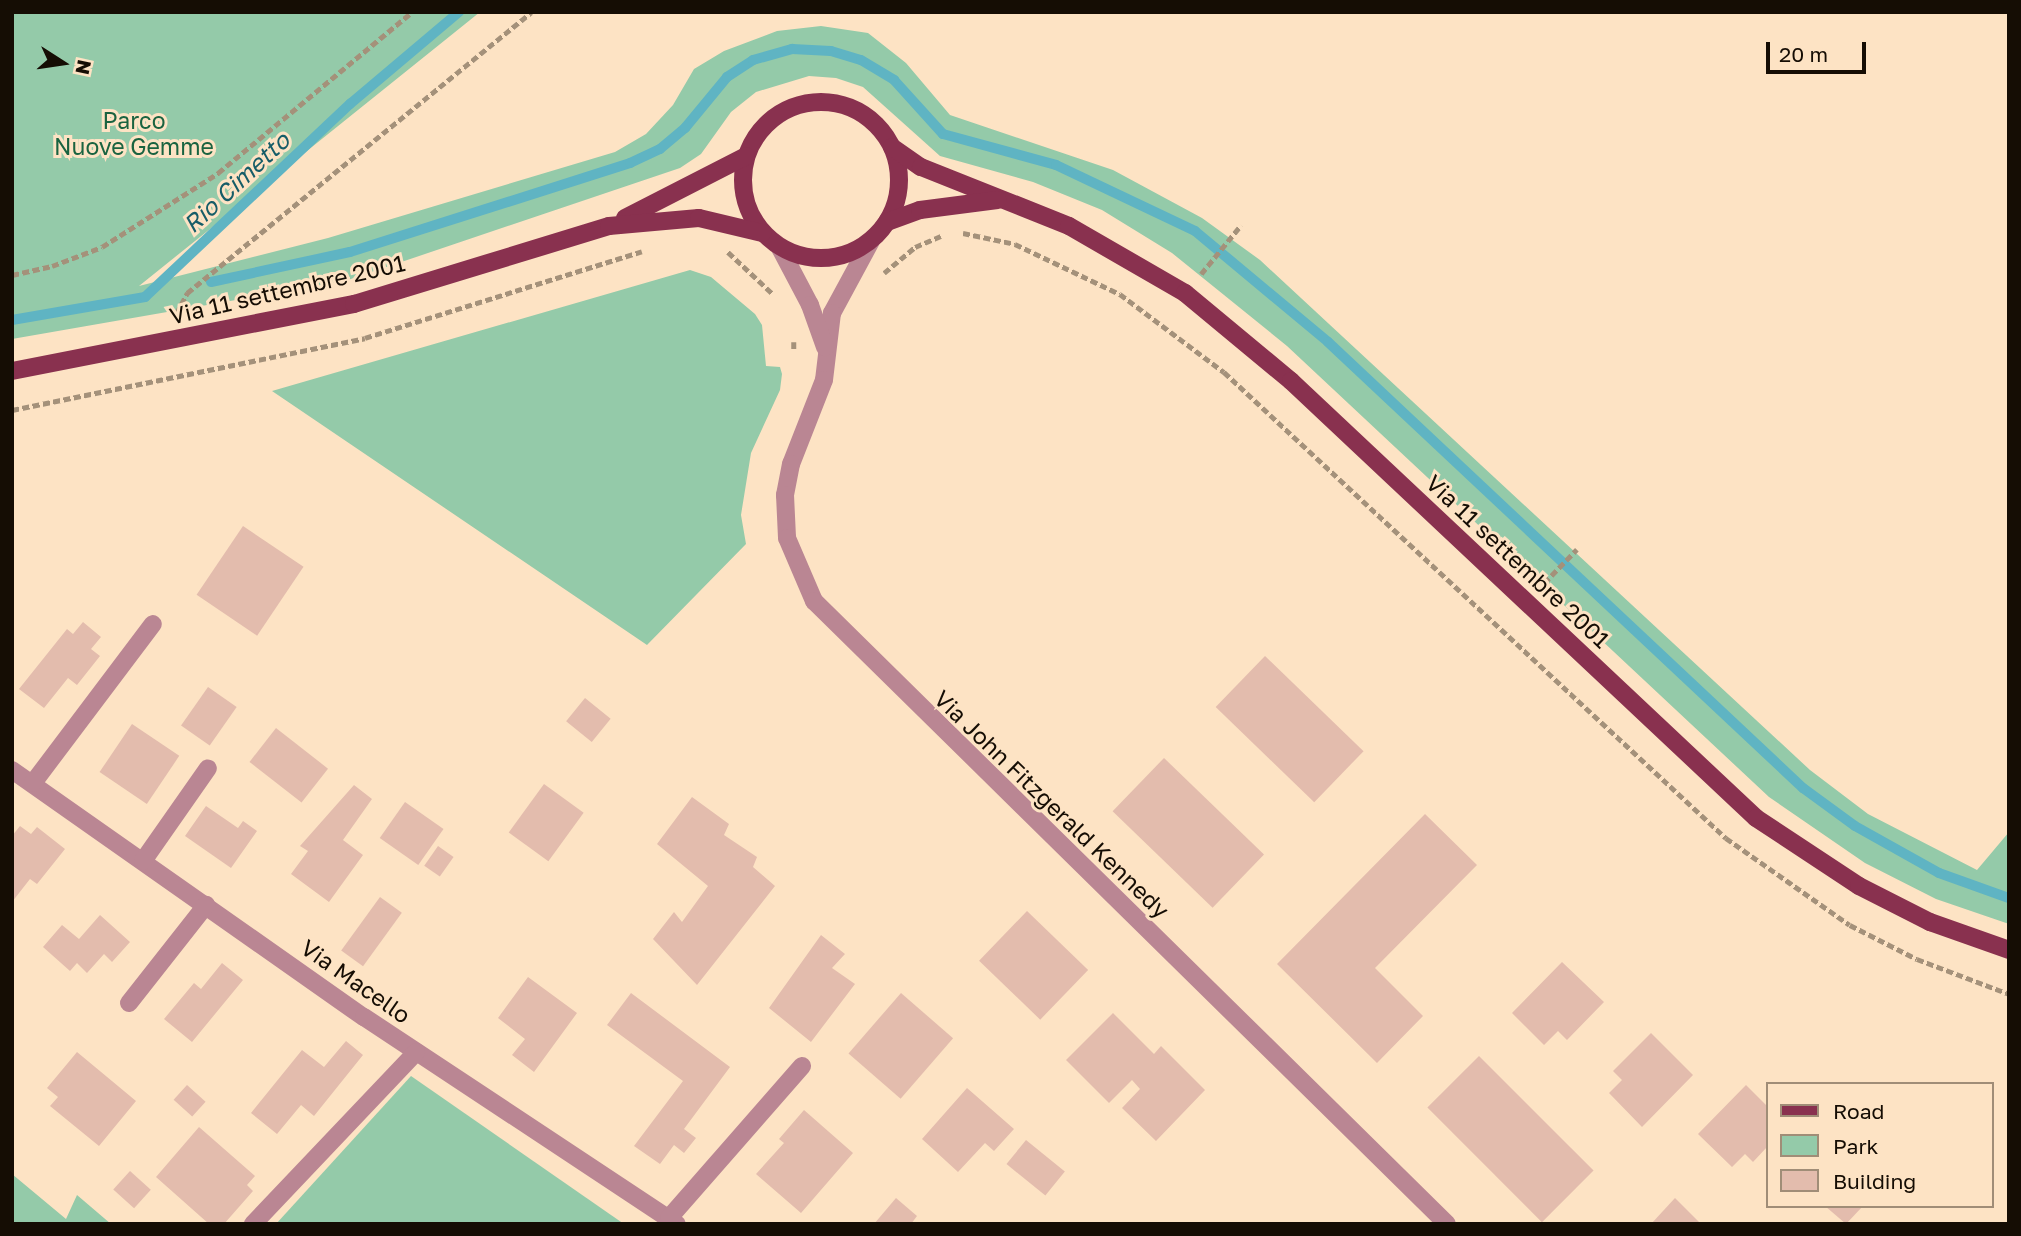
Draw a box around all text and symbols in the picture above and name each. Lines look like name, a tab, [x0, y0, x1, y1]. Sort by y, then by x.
north arrow	[28, 28, 98, 98]
scale bar	[1769, 28, 1869, 72]
text: 20 m	[1779, 41, 1828, 67]
text: N	[71, 58, 97, 77]
park label: Parco Nuove Gemme	[54, 106, 214, 160]
water label: Rio Cimetto	[177, 126, 295, 238]
street label: Via 11 settembre 2001	[167, 248, 407, 330]
street label: Via 11 settembre 2001	[1421, 469, 1615, 653]
street label: Via John Fitzgerald Kennedy	[929, 684, 1175, 924]
street label: Via Macello	[296, 933, 416, 1029]
legend	[1766, 1082, 1993, 1208]
text: Road	[1833, 1098, 1884, 1124]
text: Park	[1833, 1133, 1878, 1159]
text: Building	[1833, 1168, 1916, 1194]

